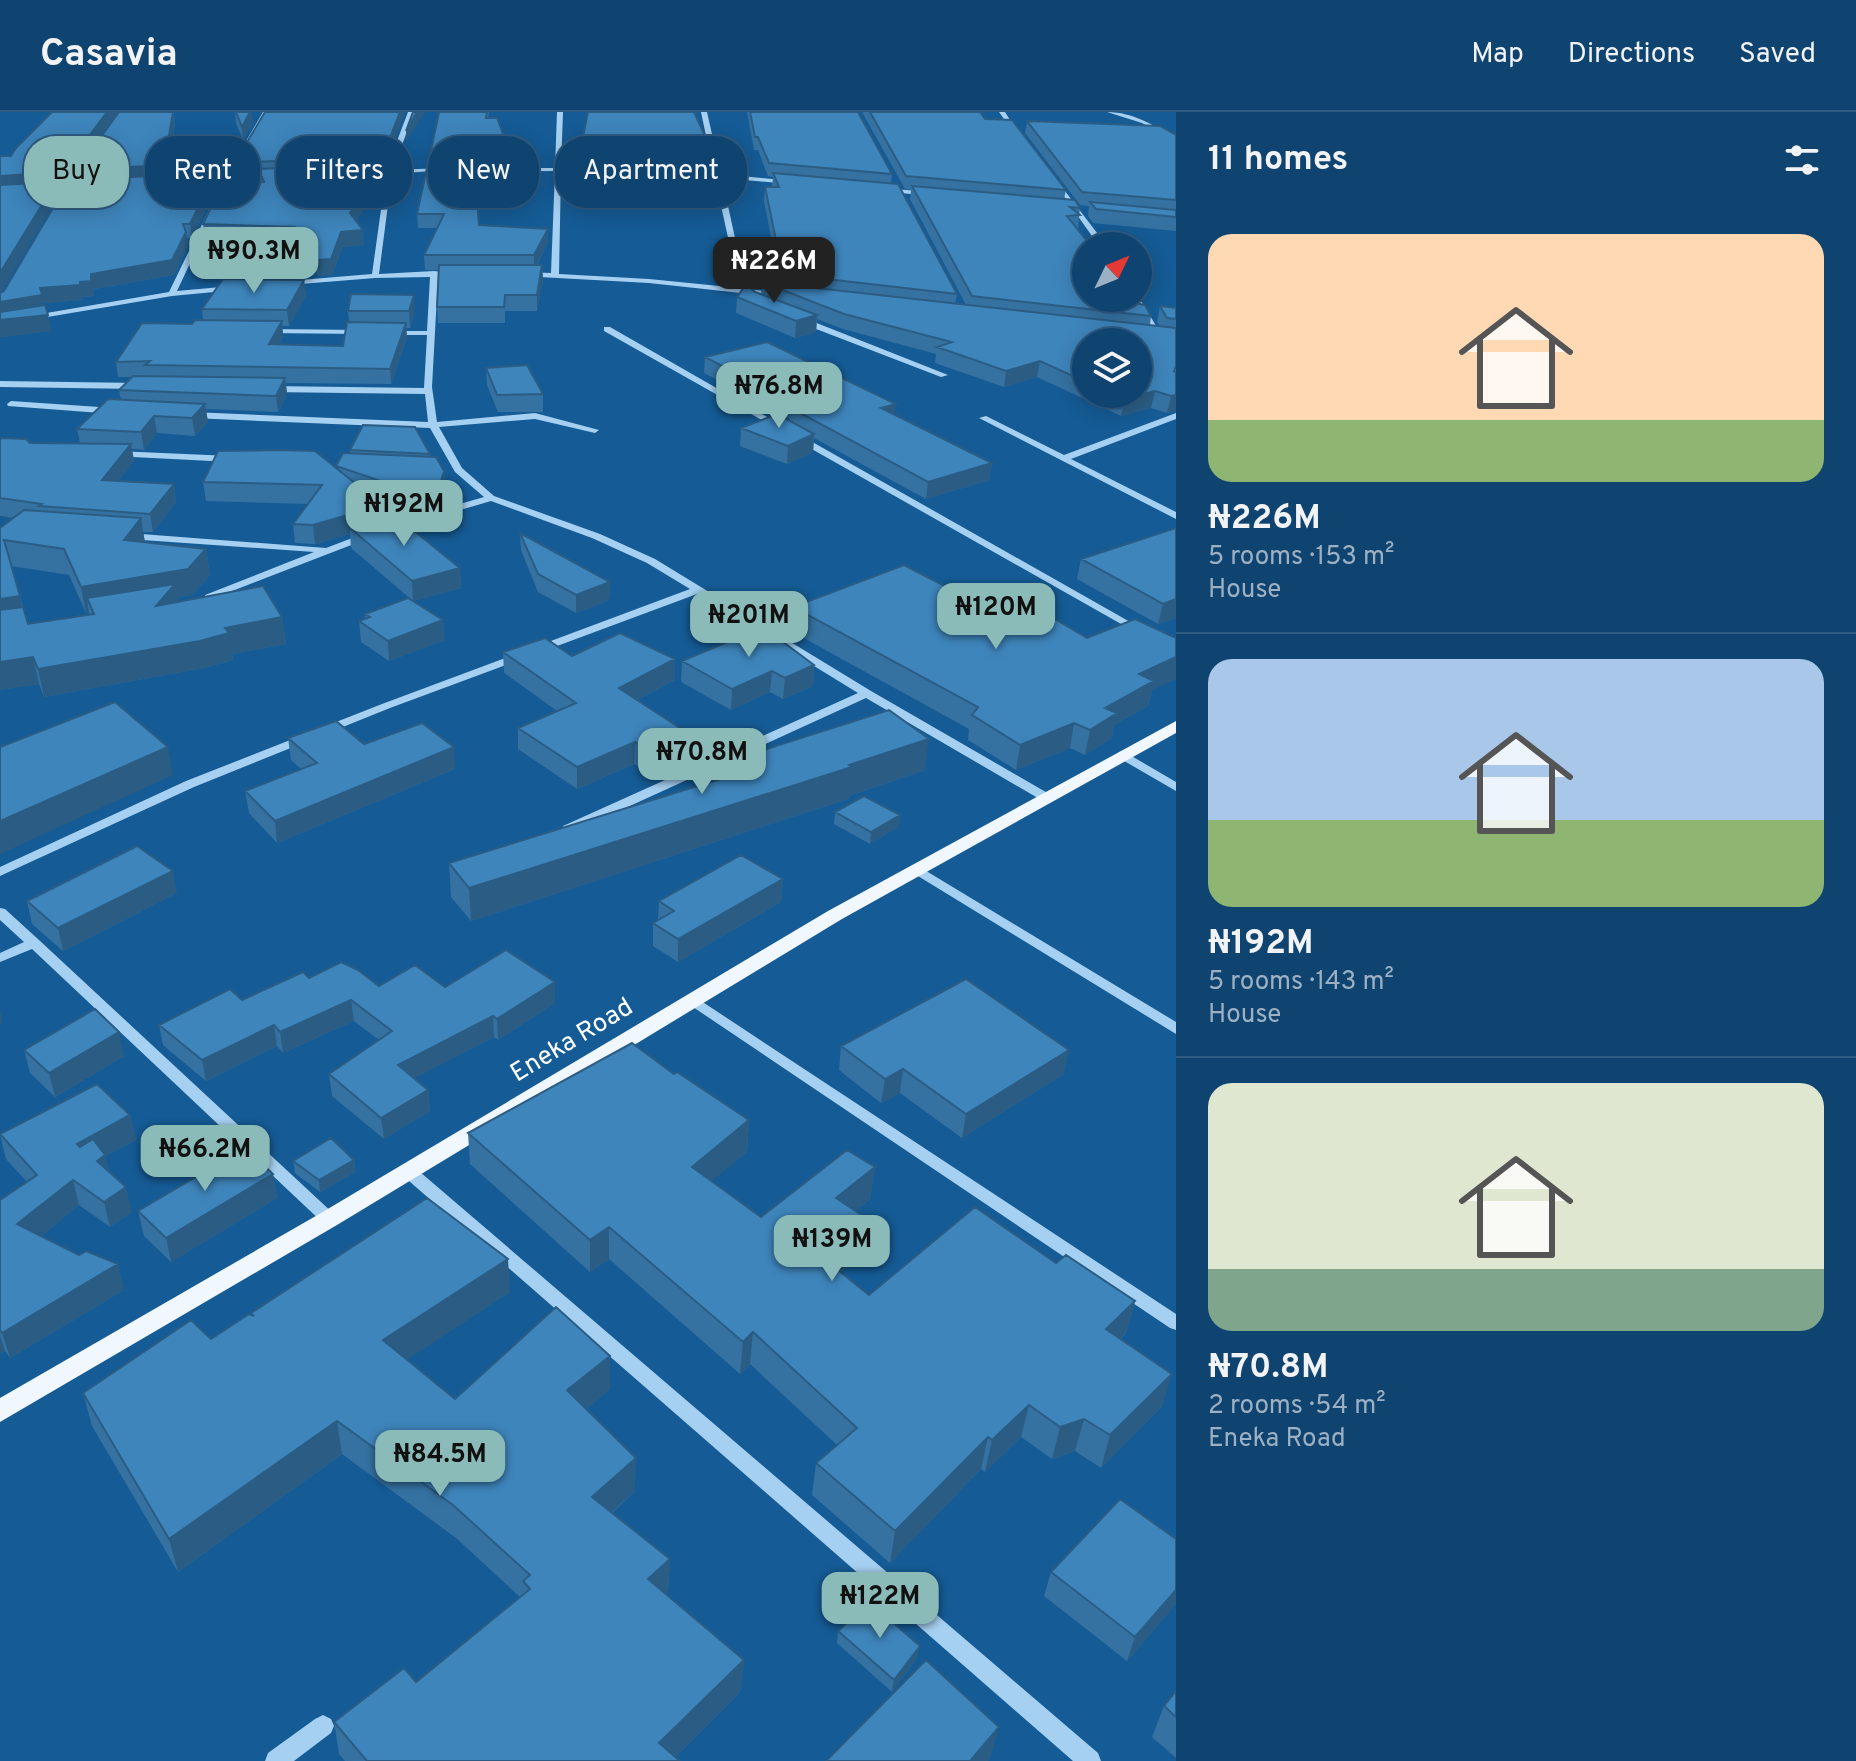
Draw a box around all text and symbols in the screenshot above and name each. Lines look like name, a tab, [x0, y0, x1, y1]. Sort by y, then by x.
text: Casavia	[40, 31, 178, 80]
text: Map	[1471, 37, 1524, 73]
text: Directions	[1568, 37, 1695, 73]
text: Saved	[1739, 37, 1816, 73]
chip: Buy	[24, 136, 129, 208]
chip: Rent	[145, 136, 260, 208]
chip: Filters	[276, 136, 412, 208]
chip: New	[428, 136, 539, 208]
chip: Apartment	[555, 136, 747, 208]
icon: filters	[1780, 138, 1824, 182]
text: 11 homes	[1208, 139, 1348, 182]
pin: ₦90.3M	[189, 227, 319, 295]
north arrow	[1072, 232, 1152, 312]
map controls	[1072, 232, 1152, 408]
text: ₦90.3M	[207, 236, 301, 269]
pin: ₦226M	[718, 237, 830, 305]
text: ₦226M	[731, 246, 817, 279]
icon: home	[1444, 286, 1588, 430]
button: layers	[1072, 328, 1152, 408]
pin: ₦76.8M	[714, 362, 844, 430]
text: ₦76.8M	[734, 371, 824, 404]
pin: ₦192M	[348, 480, 460, 548]
text: ₦192M	[364, 489, 444, 522]
text: ₦226M	[1208, 498, 1321, 541]
text: 5 rooms · 153 m²	[1208, 541, 1395, 574]
text: House	[1208, 574, 1281, 607]
pin: ₦120M	[940, 583, 1052, 651]
pin: ₦201M	[693, 591, 805, 659]
text: ₦120M	[955, 592, 1037, 625]
text: ₦201M	[708, 600, 790, 633]
icon: home	[1444, 711, 1588, 855]
pin: ₦70.8M	[637, 728, 767, 796]
text: ₦70.8M	[656, 737, 748, 770]
text: ₦192M	[1208, 923, 1314, 966]
text: 5 rooms · 143 m²	[1208, 966, 1394, 999]
street label: Eneka Road	[505, 992, 640, 1091]
text: House	[1208, 999, 1281, 1032]
pin: ₦66.2M	[140, 1125, 270, 1193]
text: ₦66.2M	[159, 1134, 251, 1167]
icon: home	[1444, 1135, 1588, 1279]
pin: ₦139M	[776, 1215, 888, 1283]
text: ₦139M	[792, 1224, 872, 1257]
text: ₦70.8M	[1208, 1347, 1328, 1390]
text: 2 rooms · 54 m²	[1208, 1390, 1386, 1423]
text: Eneka Road	[1208, 1423, 1346, 1456]
pin: ₦84.5M	[375, 1430, 505, 1498]
text: ₦84.5M	[393, 1439, 487, 1472]
pin: ₦122M	[824, 1572, 936, 1640]
text: ₦122M	[840, 1581, 920, 1614]

